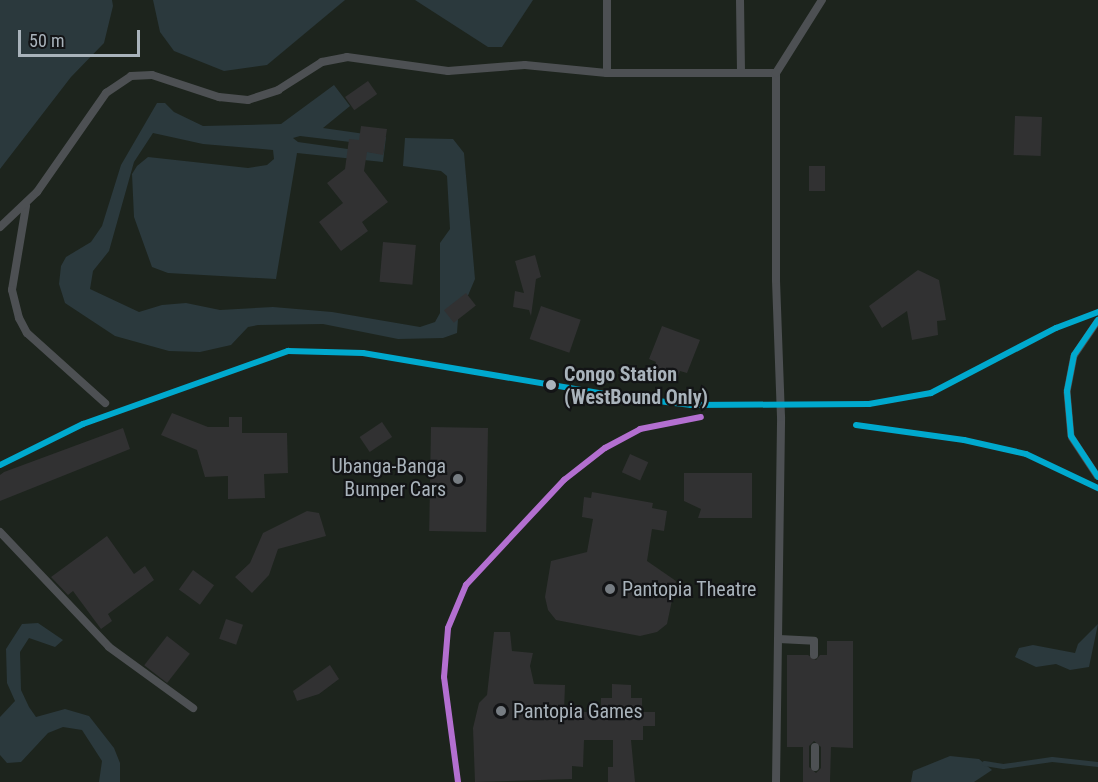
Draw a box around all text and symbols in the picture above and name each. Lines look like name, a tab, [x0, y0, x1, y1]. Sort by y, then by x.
scale bar	[21, 18, 142, 56]
text: 50 m	[29, 30, 64, 51]
place label: Congo Station (WestBound Only)	[564, 362, 708, 409]
marker: Congo Station (WestBound Only)	[542, 376, 560, 394]
place label: Ubanga-Banga Bumper Cars	[332, 455, 446, 502]
marker: Ubanga-Banga Bumper Cars	[451, 472, 465, 486]
place label: Pantopia Theatre	[622, 577, 757, 601]
marker: Pantopia Theatre	[603, 582, 617, 596]
place label: Pantopia Games	[513, 699, 643, 723]
marker: Pantopia Games	[494, 704, 508, 718]

